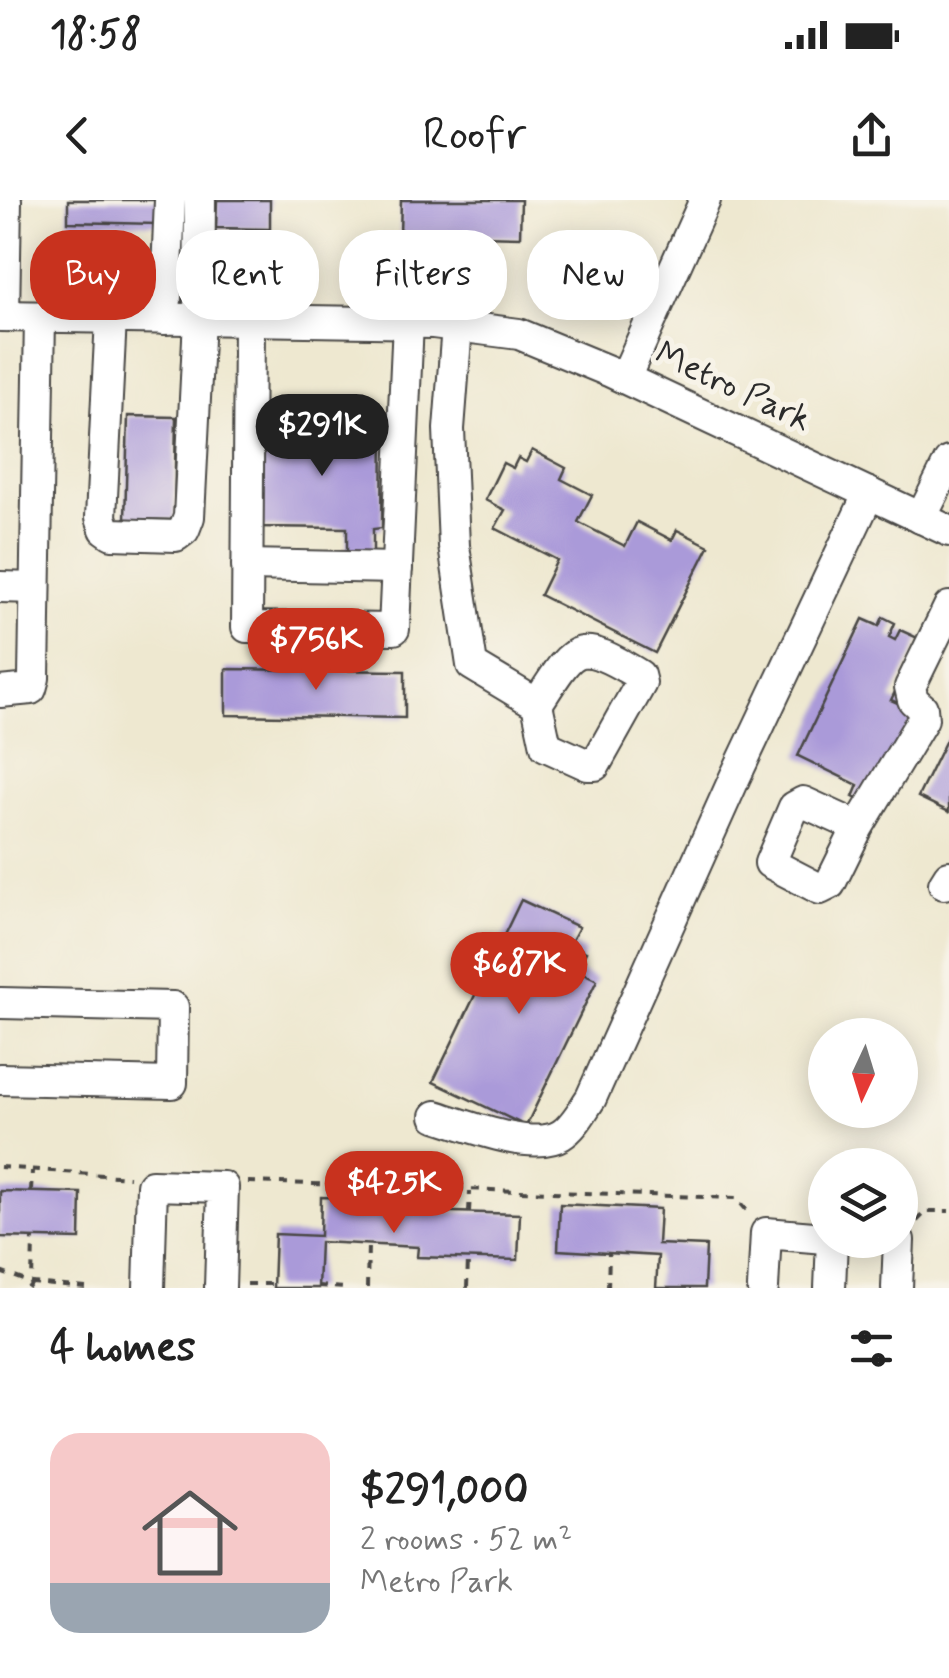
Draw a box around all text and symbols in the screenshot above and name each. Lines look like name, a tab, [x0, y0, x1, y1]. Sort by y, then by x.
text: 18:58	[50, 11, 142, 60]
text: Roofr	[423, 106, 526, 165]
icon: back	[50, 108, 105, 163]
icon: share	[844, 108, 899, 163]
chip: Buy	[30, 230, 156, 320]
chip: Rent	[176, 230, 319, 320]
chip: Filters	[339, 230, 507, 320]
chip: New	[527, 230, 659, 320]
street label: Metro Park	[647, 331, 819, 443]
pin: $291K	[252, 394, 392, 479]
text: $291K	[278, 405, 366, 447]
pin: $756K	[246, 608, 386, 693]
text: $756K	[270, 619, 362, 661]
pin: $687K	[449, 932, 589, 1017]
text: $687K	[472, 943, 566, 985]
north arrow	[808, 1018, 918, 1128]
map controls	[808, 1018, 918, 1258]
button: layers	[808, 1148, 918, 1258]
pin: $425K	[324, 1151, 464, 1236]
text: $425K	[347, 1162, 441, 1204]
text: 4 homes	[50, 1321, 196, 1376]
icon: filters	[844, 1321, 899, 1376]
text: $291,000	[360, 1464, 529, 1519]
icon: home	[130, 1473, 250, 1593]
text: 2 rooms · 52 m²	[360, 1519, 572, 1561]
text: Metro Park	[360, 1561, 513, 1603]

